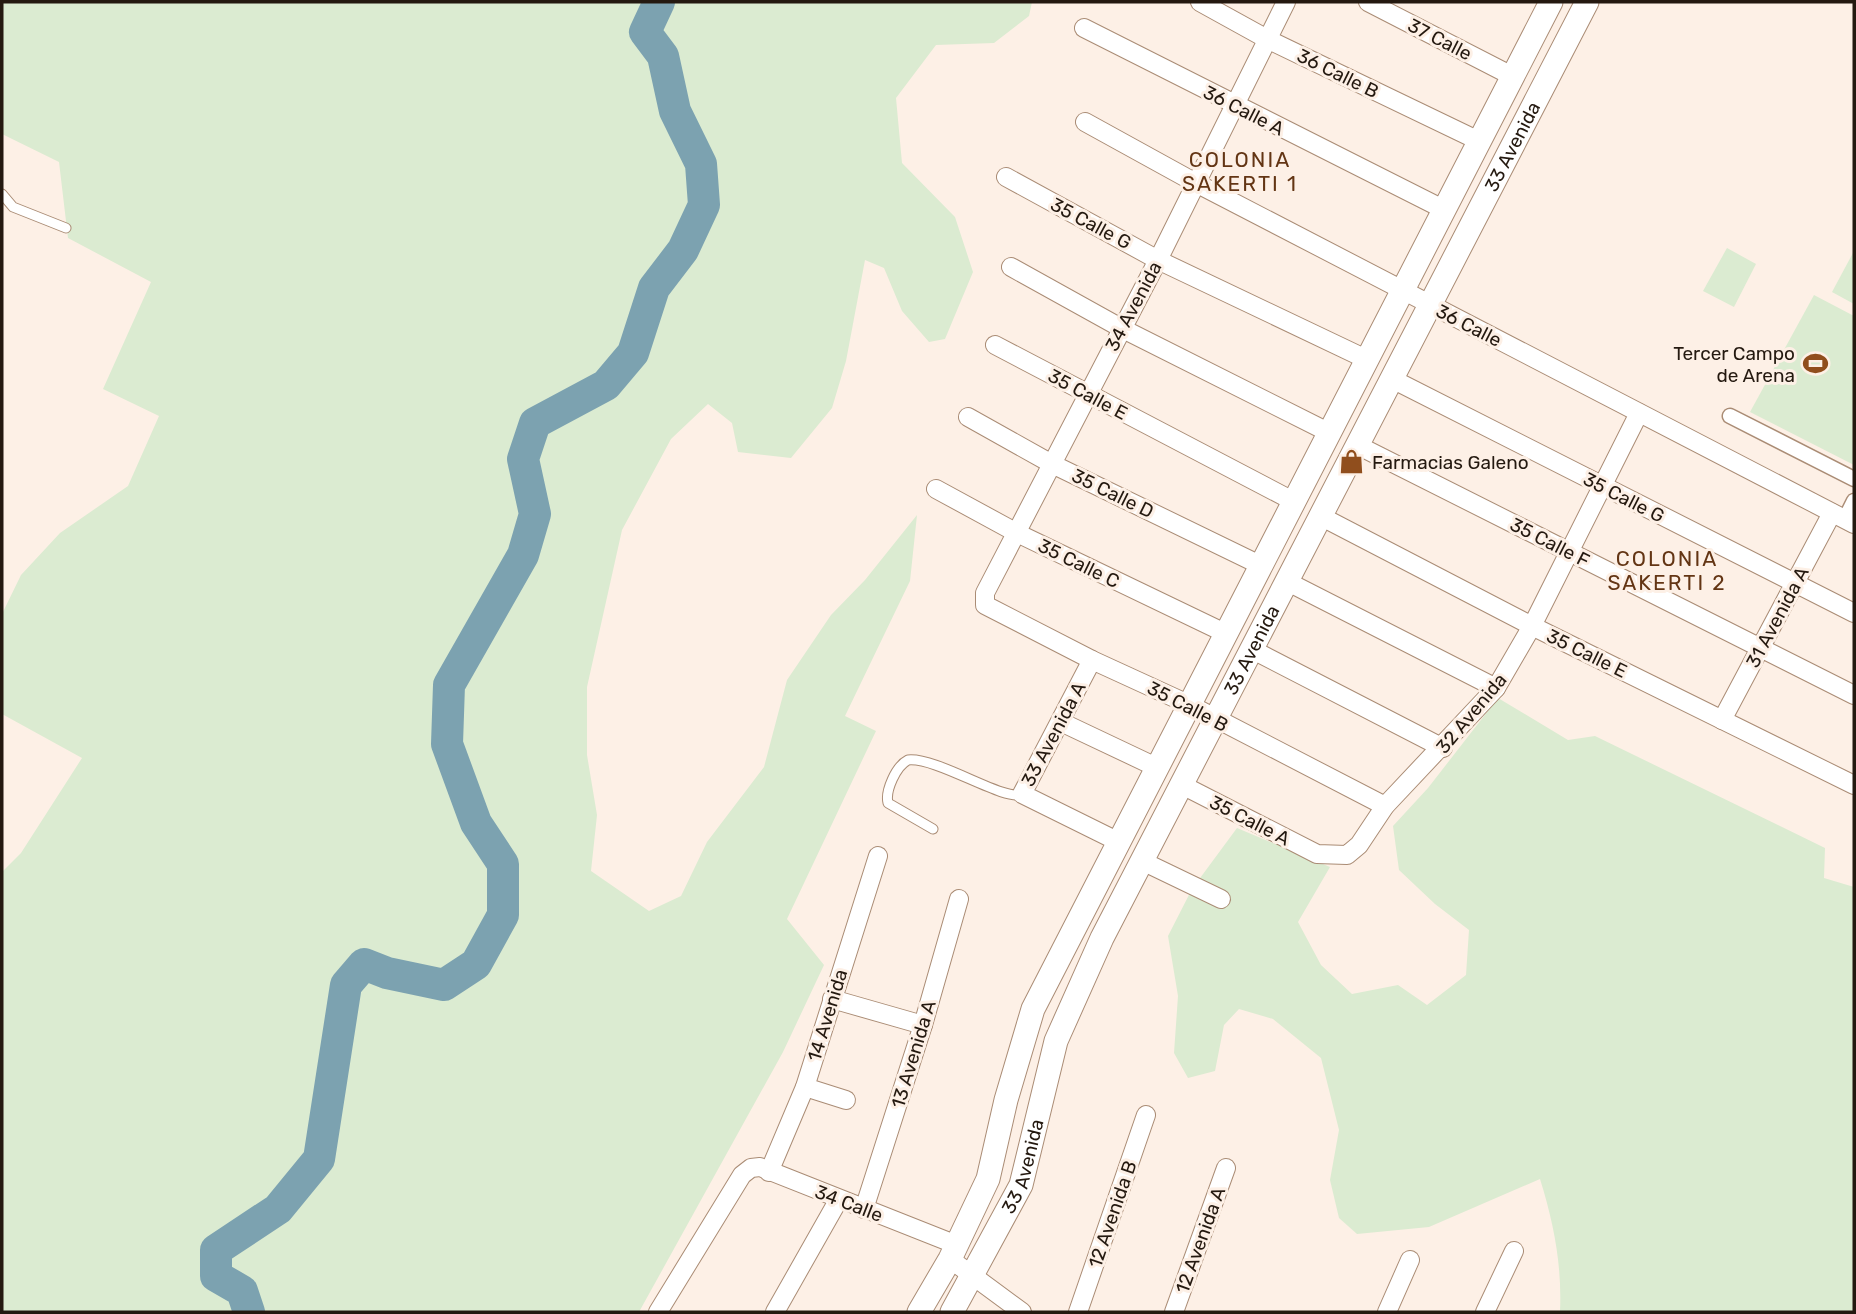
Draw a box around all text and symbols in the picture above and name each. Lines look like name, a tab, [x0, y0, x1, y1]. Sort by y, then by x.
street label: 37 Calle	[1404, 14, 1476, 65]
street label: 36 Calle B	[1293, 44, 1382, 103]
street label: 36 Calle A	[1200, 80, 1288, 141]
street label: 33 Avenida	[1480, 98, 1545, 195]
district label: COLONIA SAKERTI 1	[1182, 147, 1298, 196]
street label: 35 Calle G	[1047, 193, 1135, 254]
street label: 34 Avenida	[1100, 257, 1167, 355]
street label: 36 Calle	[1432, 299, 1505, 352]
place label: Tercer Campo de Arena	[1673, 342, 1795, 387]
sports icon: Tercer Campo de Arena	[1801, 350, 1829, 378]
street label: 35 Calle E	[1044, 364, 1131, 425]
shop icon: Farmacias Galeno	[1338, 448, 1366, 476]
place label: Farmacias Galeno	[1372, 451, 1529, 474]
street label: 35 Calle D	[1068, 464, 1157, 523]
street label: 35 Calle G	[1579, 467, 1668, 528]
street label: 35 Calle F	[1506, 513, 1593, 572]
street label: 35 Calle C	[1034, 534, 1123, 593]
district label: COLONIA SAKERTI 2	[1607, 546, 1727, 595]
street label: 31 Avenida A	[1741, 563, 1814, 672]
street label: 33 Avenida	[1219, 601, 1284, 699]
street label: 35 Calle E	[1543, 624, 1631, 683]
street label: 32 Avenida	[1431, 669, 1512, 758]
street label: 35 Calle B	[1143, 676, 1232, 737]
street label: 33 Avenida A	[1016, 678, 1091, 790]
street label: 35 Calle A	[1206, 790, 1294, 851]
street label: 14 Avenida	[803, 966, 852, 1064]
street label: 13 Avenida A	[886, 997, 941, 1111]
street label: 33 Avenida	[997, 1117, 1049, 1218]
street label: 12 Avenida B	[1083, 1158, 1142, 1271]
street label: 34 Calle	[812, 1180, 886, 1227]
street label: 12 Avenida A	[1171, 1184, 1230, 1296]

